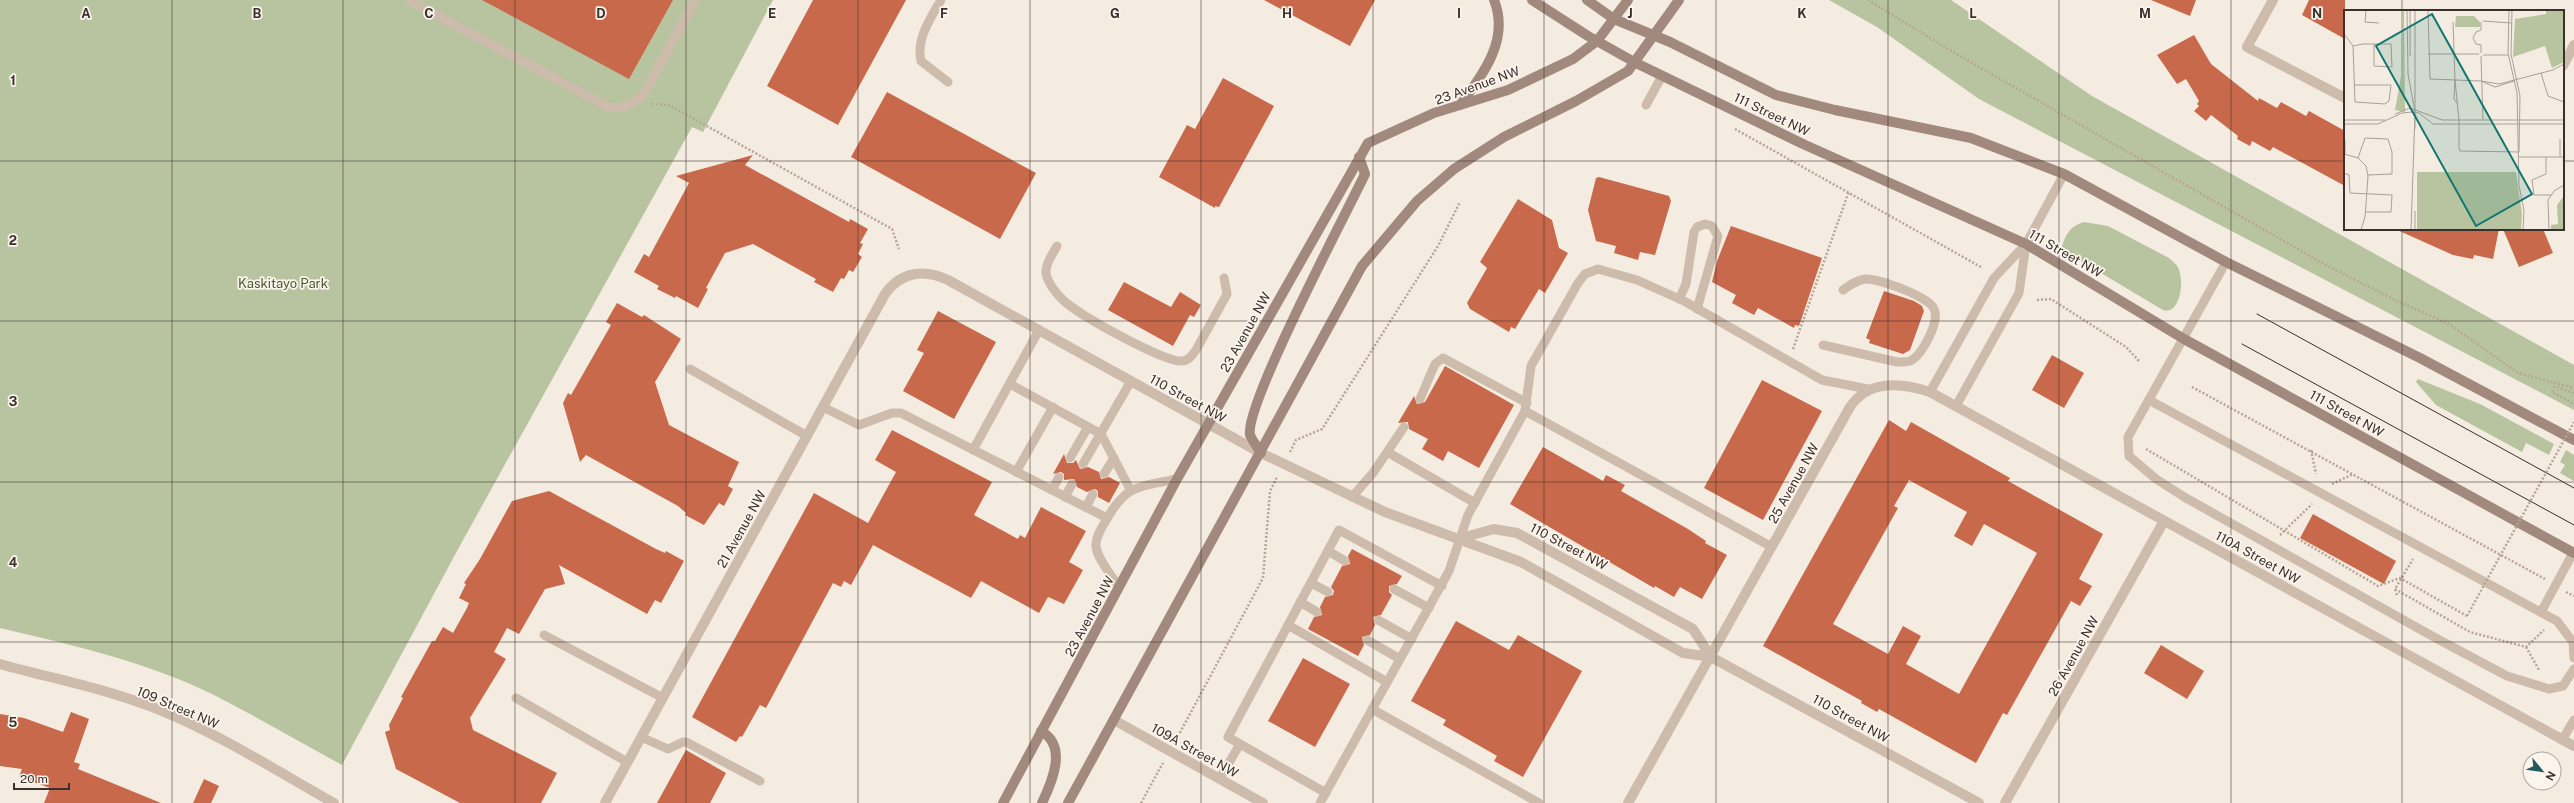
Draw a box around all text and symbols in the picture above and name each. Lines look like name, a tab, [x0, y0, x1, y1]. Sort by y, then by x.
text: A	[81, 6, 91, 21]
text: B	[253, 6, 262, 21]
text: C	[424, 6, 434, 21]
text: D	[596, 6, 606, 21]
text: E	[768, 6, 776, 21]
text: F	[940, 6, 948, 21]
text: G	[1110, 6, 1120, 21]
text: H	[1282, 6, 1292, 21]
text: I	[1457, 6, 1461, 21]
text: J	[1627, 6, 1633, 21]
text: K	[1797, 6, 1807, 21]
text: L	[1969, 6, 1977, 21]
text: M	[2139, 6, 2151, 21]
text: N	[2312, 6, 2322, 21]
inset map	[2344, 10, 2564, 230]
street label: 23 Avenue NW	[1433, 63, 1522, 108]
text: 1	[10, 73, 16, 88]
street label: 111 Street NW	[1731, 90, 1813, 140]
street label: 111 Street NW	[2026, 226, 2106, 281]
text: 2	[9, 233, 17, 248]
park label: Kaskitayo Park	[238, 276, 328, 291]
street label: 23 Avenue NW	[1217, 289, 1274, 375]
street label: 110 Street NW	[1147, 371, 1229, 426]
street label: 111 Street NW	[2307, 387, 2387, 440]
text: 3	[9, 394, 18, 409]
street label: 25 Avenue NW	[1765, 440, 1822, 526]
street label: 21 Avenue NW	[714, 487, 769, 571]
street label: 110 Street NW	[1528, 520, 1610, 573]
street label: 110A Street NW	[2213, 528, 2303, 587]
text: 4	[9, 555, 18, 570]
street label: 23 Avenue NW	[1062, 573, 1117, 659]
street label: 26 Avenue NW	[2045, 613, 2102, 699]
street label: 109 Street NW	[134, 683, 222, 732]
street label: 110 Street NW	[1810, 691, 1892, 746]
text: 5	[9, 715, 18, 730]
street label: 109A Street NW	[1149, 720, 1241, 781]
north arrow	[2522, 751, 2562, 791]
scale bar	[14, 765, 69, 791]
text: N	[2543, 769, 2558, 783]
text: 20 m	[20, 772, 48, 786]

